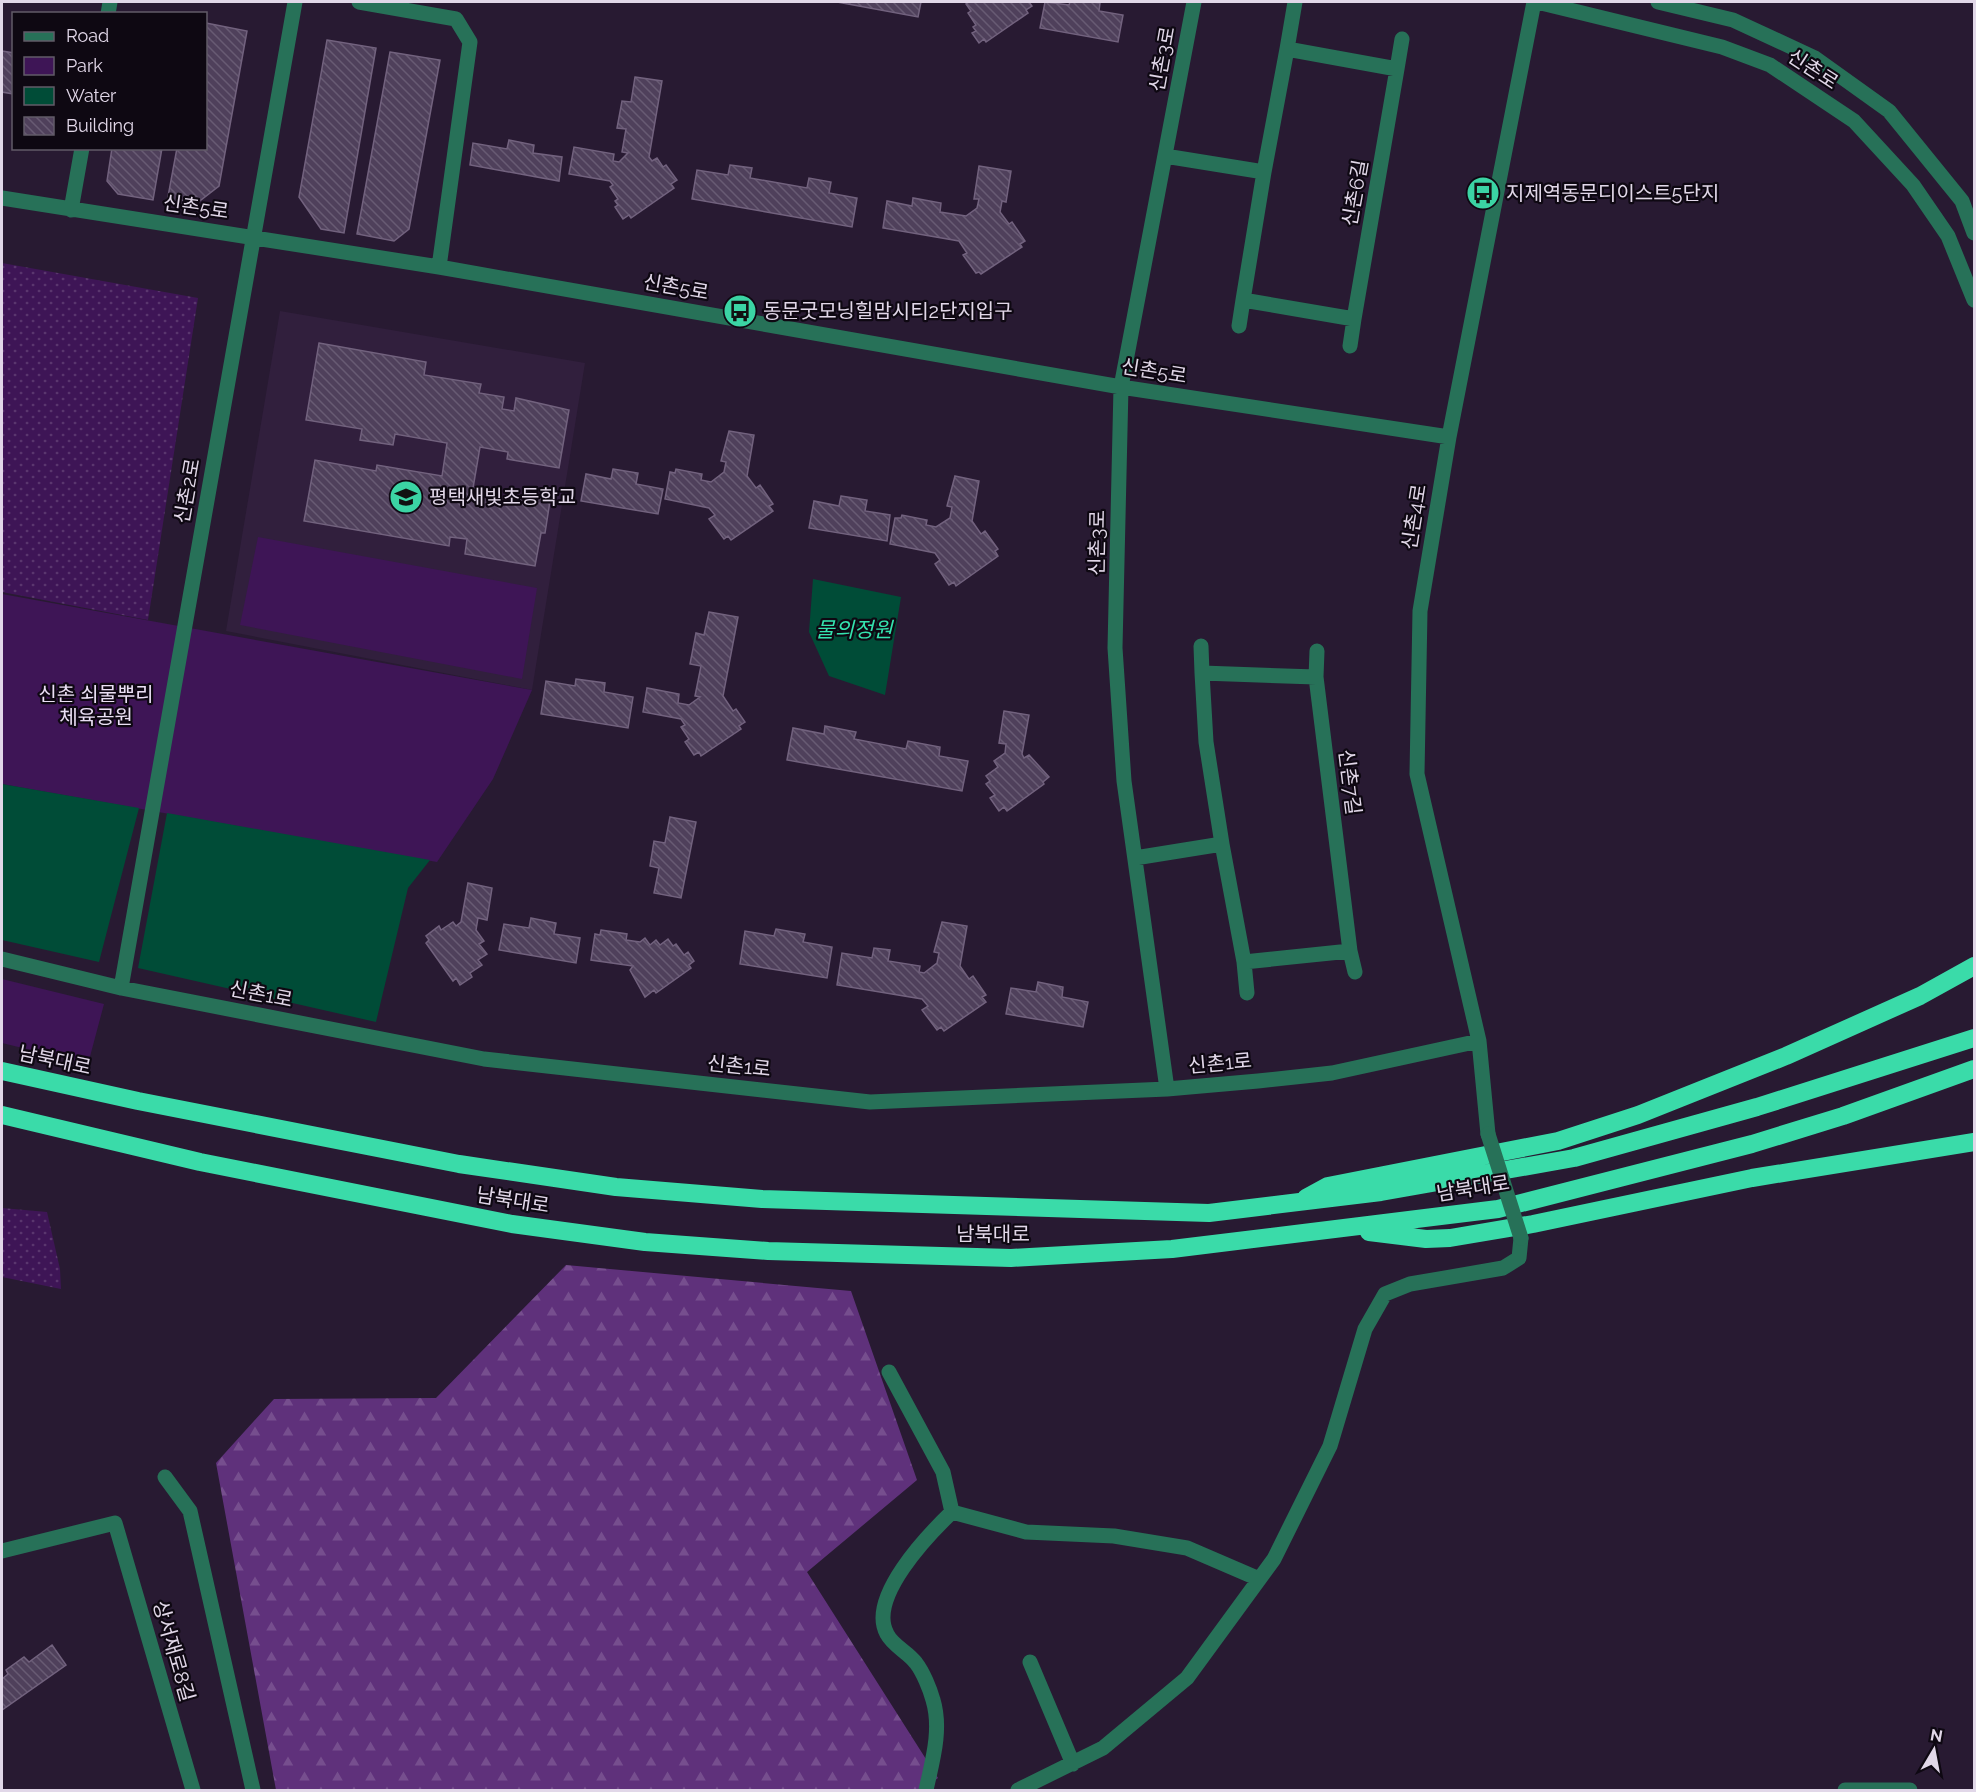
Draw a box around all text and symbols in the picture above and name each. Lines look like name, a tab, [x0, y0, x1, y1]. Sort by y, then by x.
legend	[12, 12, 207, 150]
street label: 신촌3로	[1144, 24, 1180, 94]
text: Road	[66, 25, 109, 46]
street label: 신촌로	[1783, 44, 1843, 94]
text: Park	[66, 55, 103, 76]
text: Water	[66, 85, 117, 106]
text: Building	[66, 115, 134, 136]
street label: 신촌6길	[1337, 158, 1373, 228]
bus stop icon: 지제역동문디이스트5단지	[1465, 175, 1501, 211]
place label: 지제역동문디이스트5단지	[1506, 181, 1719, 205]
street label: 신촌5로	[162, 191, 230, 223]
street label: 신촌5로	[641, 269, 711, 305]
bus stop icon: 동문굿모닝힐맘시티2단지입구	[722, 293, 758, 329]
place label: 동문굿모닝힐맘시티2단지입구	[763, 299, 1013, 323]
street label: 신촌5로	[1119, 354, 1189, 388]
street label: 신촌2로	[169, 457, 205, 525]
school or university icon: 평택새빛초등학교	[388, 479, 424, 515]
street label: 신촌4로	[1397, 482, 1431, 552]
place label: 평택새빛초등학교	[429, 485, 576, 509]
street label: 신촌3로	[1084, 510, 1110, 576]
water label: 물의정원	[815, 617, 894, 642]
park label: 신촌 쇠물뿌리 체육공원	[38, 682, 154, 729]
street label: 신촌7길	[1334, 748, 1366, 816]
street label: 신촌1로	[227, 976, 295, 1012]
street label: 남북대로	[17, 1041, 93, 1079]
street label: 신촌1로	[1187, 1048, 1253, 1078]
street label: 신촌1로	[706, 1051, 772, 1081]
street label: 남북대로	[1435, 1170, 1511, 1206]
street label: 남북대로	[475, 1182, 551, 1218]
street label: 남북대로	[956, 1222, 1030, 1246]
street label: 상서재로8길	[148, 1598, 200, 1704]
north arrow	[1904, 1720, 1964, 1780]
text: N	[1929, 1725, 1944, 1746]

